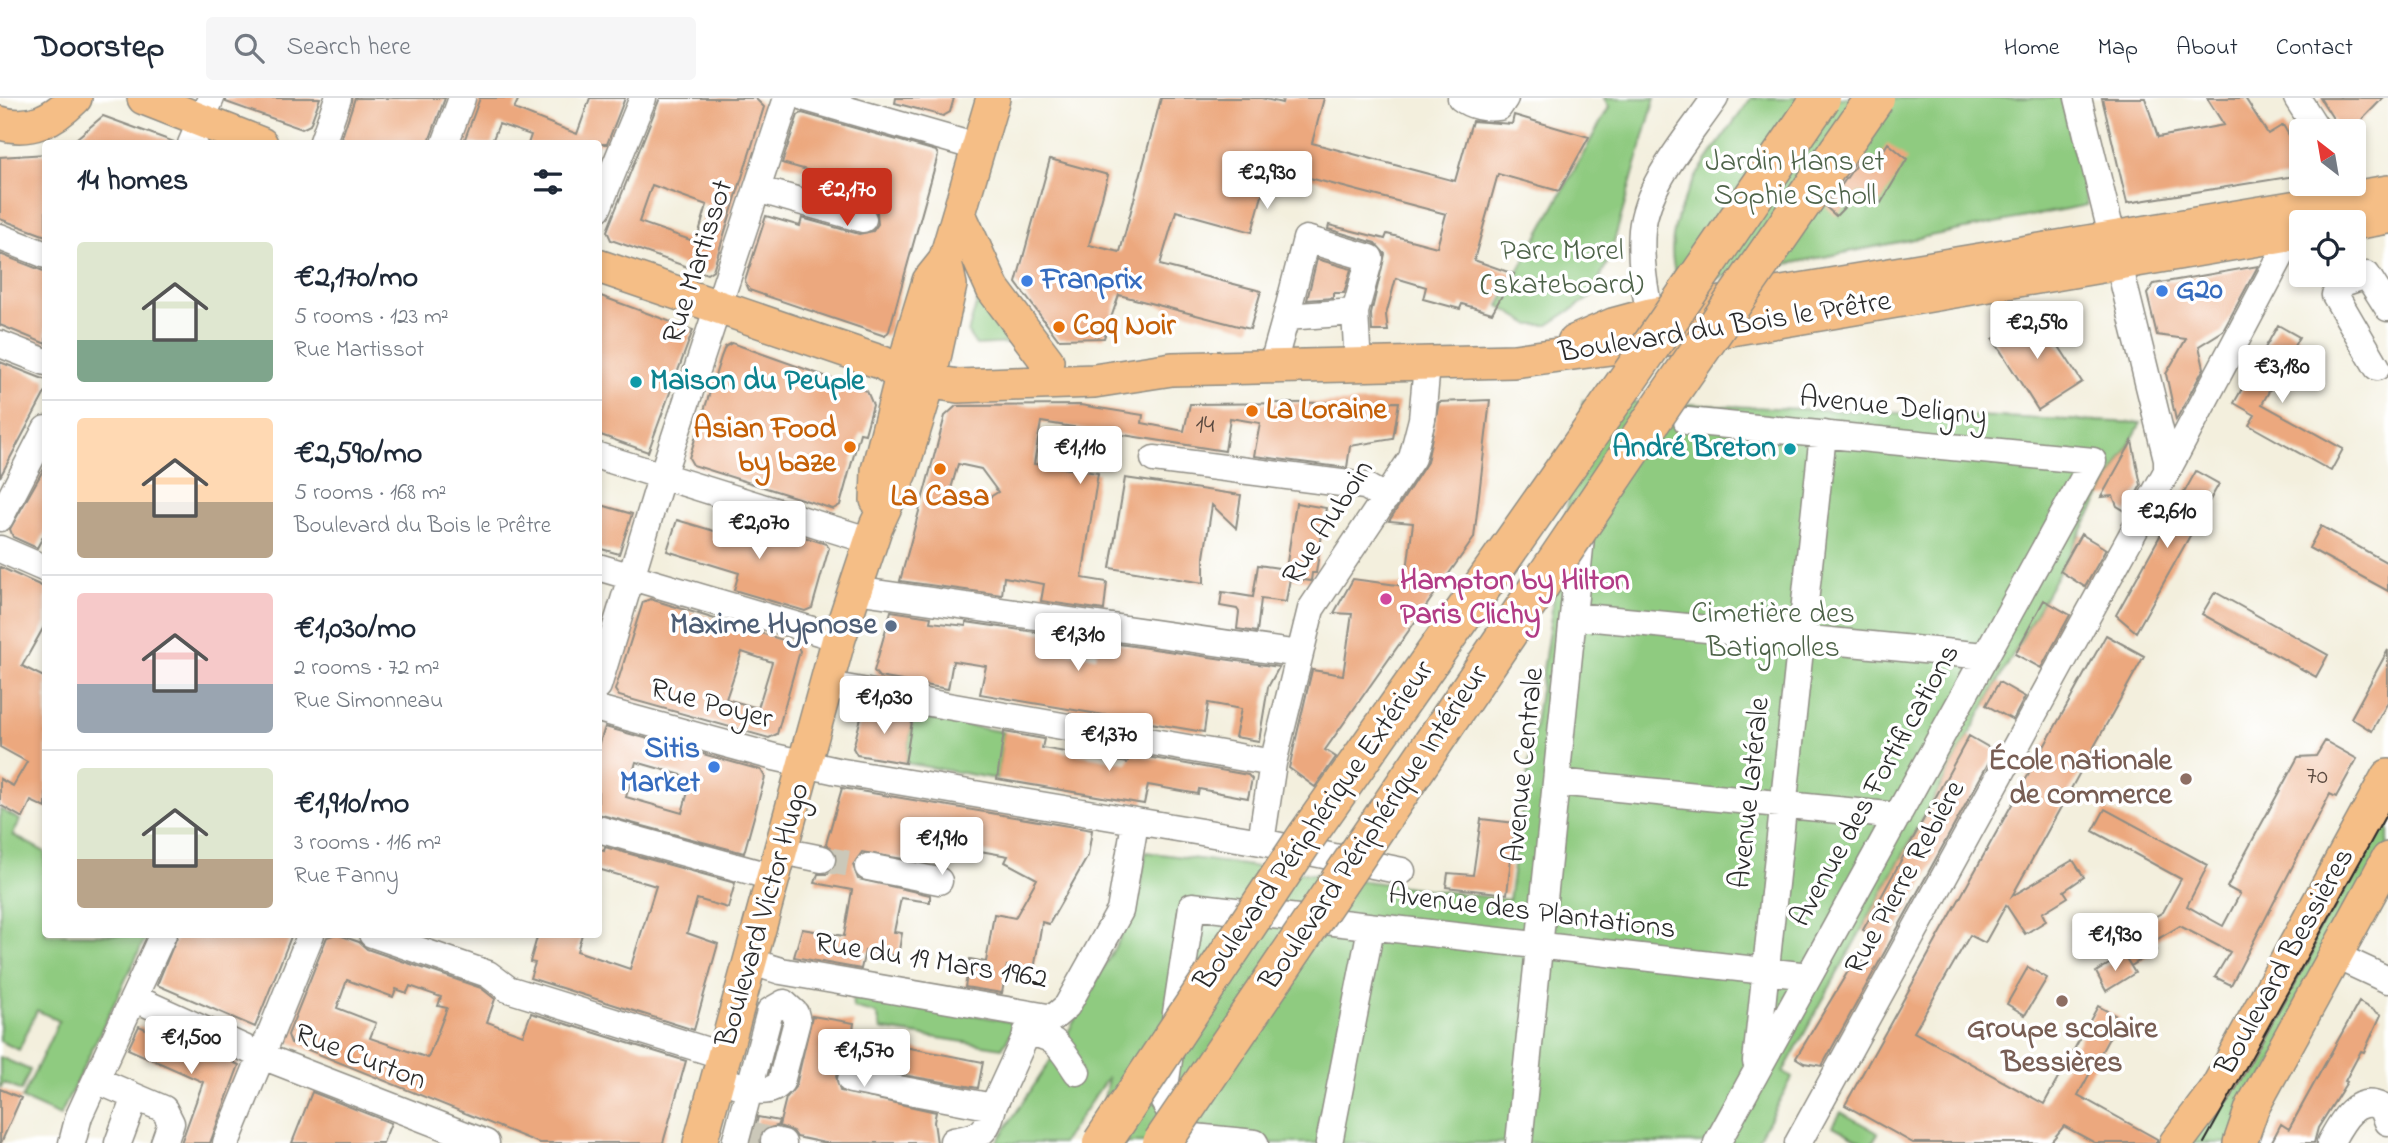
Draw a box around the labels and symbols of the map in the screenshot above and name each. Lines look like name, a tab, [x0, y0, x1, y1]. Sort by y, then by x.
north arrow	[2289, 119, 2366, 196]
park label: Jardin Hans et Sophie Scholl	[1705, 141, 1885, 219]
pin: €2,930	[1210, 152, 1324, 211]
pin: €2,170	[790, 169, 904, 228]
street label: Rue Martissot	[652, 174, 746, 350]
park label: Parc Morel (skateboard)	[1480, 230, 1644, 308]
place label: Franprix	[1039, 259, 1143, 303]
place label: G20	[2176, 269, 2223, 313]
marker: Franprix	[1019, 273, 1035, 289]
street label: Boulevard du Bois le Prêtre	[1555, 280, 1895, 376]
marker: G20	[2154, 283, 2170, 299]
pin: €2,590	[1980, 302, 2094, 361]
place label: Coq Noir	[1073, 305, 1176, 349]
marker: Coq Noir	[1051, 319, 1067, 335]
pin: €3,180	[2225, 345, 2339, 405]
place label: Maison du Peuple	[650, 360, 866, 404]
marker: Maison du Peuple	[628, 374, 644, 390]
street label: Avenue Deligny	[1797, 376, 1989, 440]
place label: La Loraine	[1266, 389, 1388, 433]
marker: La Loraine	[1244, 403, 1260, 419]
house number: 14	[1196, 407, 1215, 445]
place label: Asian Food by baze	[694, 408, 838, 486]
pin: €1,110	[1023, 426, 1137, 486]
place label: André Breton	[1612, 427, 1776, 471]
marker: Asian Food by baze	[842, 439, 858, 455]
marker: André Breton	[1782, 441, 1798, 457]
street label: Rue Auboin	[1272, 452, 1386, 594]
marker: La Casa	[932, 461, 948, 477]
place label: La Casa	[891, 476, 989, 520]
pin: €2,610	[2110, 490, 2224, 550]
pin: €2,070	[702, 502, 816, 561]
place label: Hampton by Hilton Paris Clichy	[1400, 560, 1630, 638]
marker: Hampton by Hilton Paris Clichy	[1378, 591, 1394, 607]
park label: Cimetière des Batignolles	[1691, 593, 1855, 671]
place label: Maxime Hypnose	[670, 604, 879, 648]
pin: €1,310	[1021, 614, 1135, 673]
marker: Maxime Hypnose	[883, 618, 899, 634]
street label: Avenue des Fortifications	[1780, 637, 1972, 935]
street label: Boulevard Périphérique Extérieur	[1183, 651, 1447, 1001]
street label: Boulevard Périphérique Intérieur	[1249, 656, 1501, 1001]
street label: Avenue Centrale	[1493, 665, 1557, 865]
street label: Rue Poyer	[645, 668, 778, 743]
pin: €1,030	[827, 676, 941, 736]
street label: Avenue Latérale	[1719, 695, 1783, 891]
pin: €1,370	[1052, 714, 1166, 773]
place label: Sitis Market	[620, 728, 701, 806]
place label: École nationale de commerce	[1988, 740, 2174, 818]
house number: 70	[2306, 758, 2328, 796]
marker: Sitis Market	[706, 759, 722, 775]
marker: École nationale de commerce	[2178, 771, 2194, 787]
street label: Rue Pierre Rebière	[1834, 772, 1978, 983]
street label: Boulevard Victor Hugo	[705, 778, 823, 1053]
pin: €1,910	[885, 818, 999, 877]
street label: Boulevard Bessières	[2205, 840, 2367, 1085]
street label: Avenue des Plantations	[1386, 874, 1678, 952]
pin: €1,930	[2058, 914, 2172, 973]
street label: Rue du 19 Mars 1962	[811, 922, 1051, 1002]
marker: Groupe scolaire Bessières	[2054, 993, 2070, 1009]
place label: Groupe scolaire Bessières	[1967, 1008, 2159, 1086]
street label: Rue Curton	[288, 1013, 432, 1103]
pin: €1,500	[134, 1016, 248, 1076]
pin: €1,570	[807, 1030, 921, 1089]

